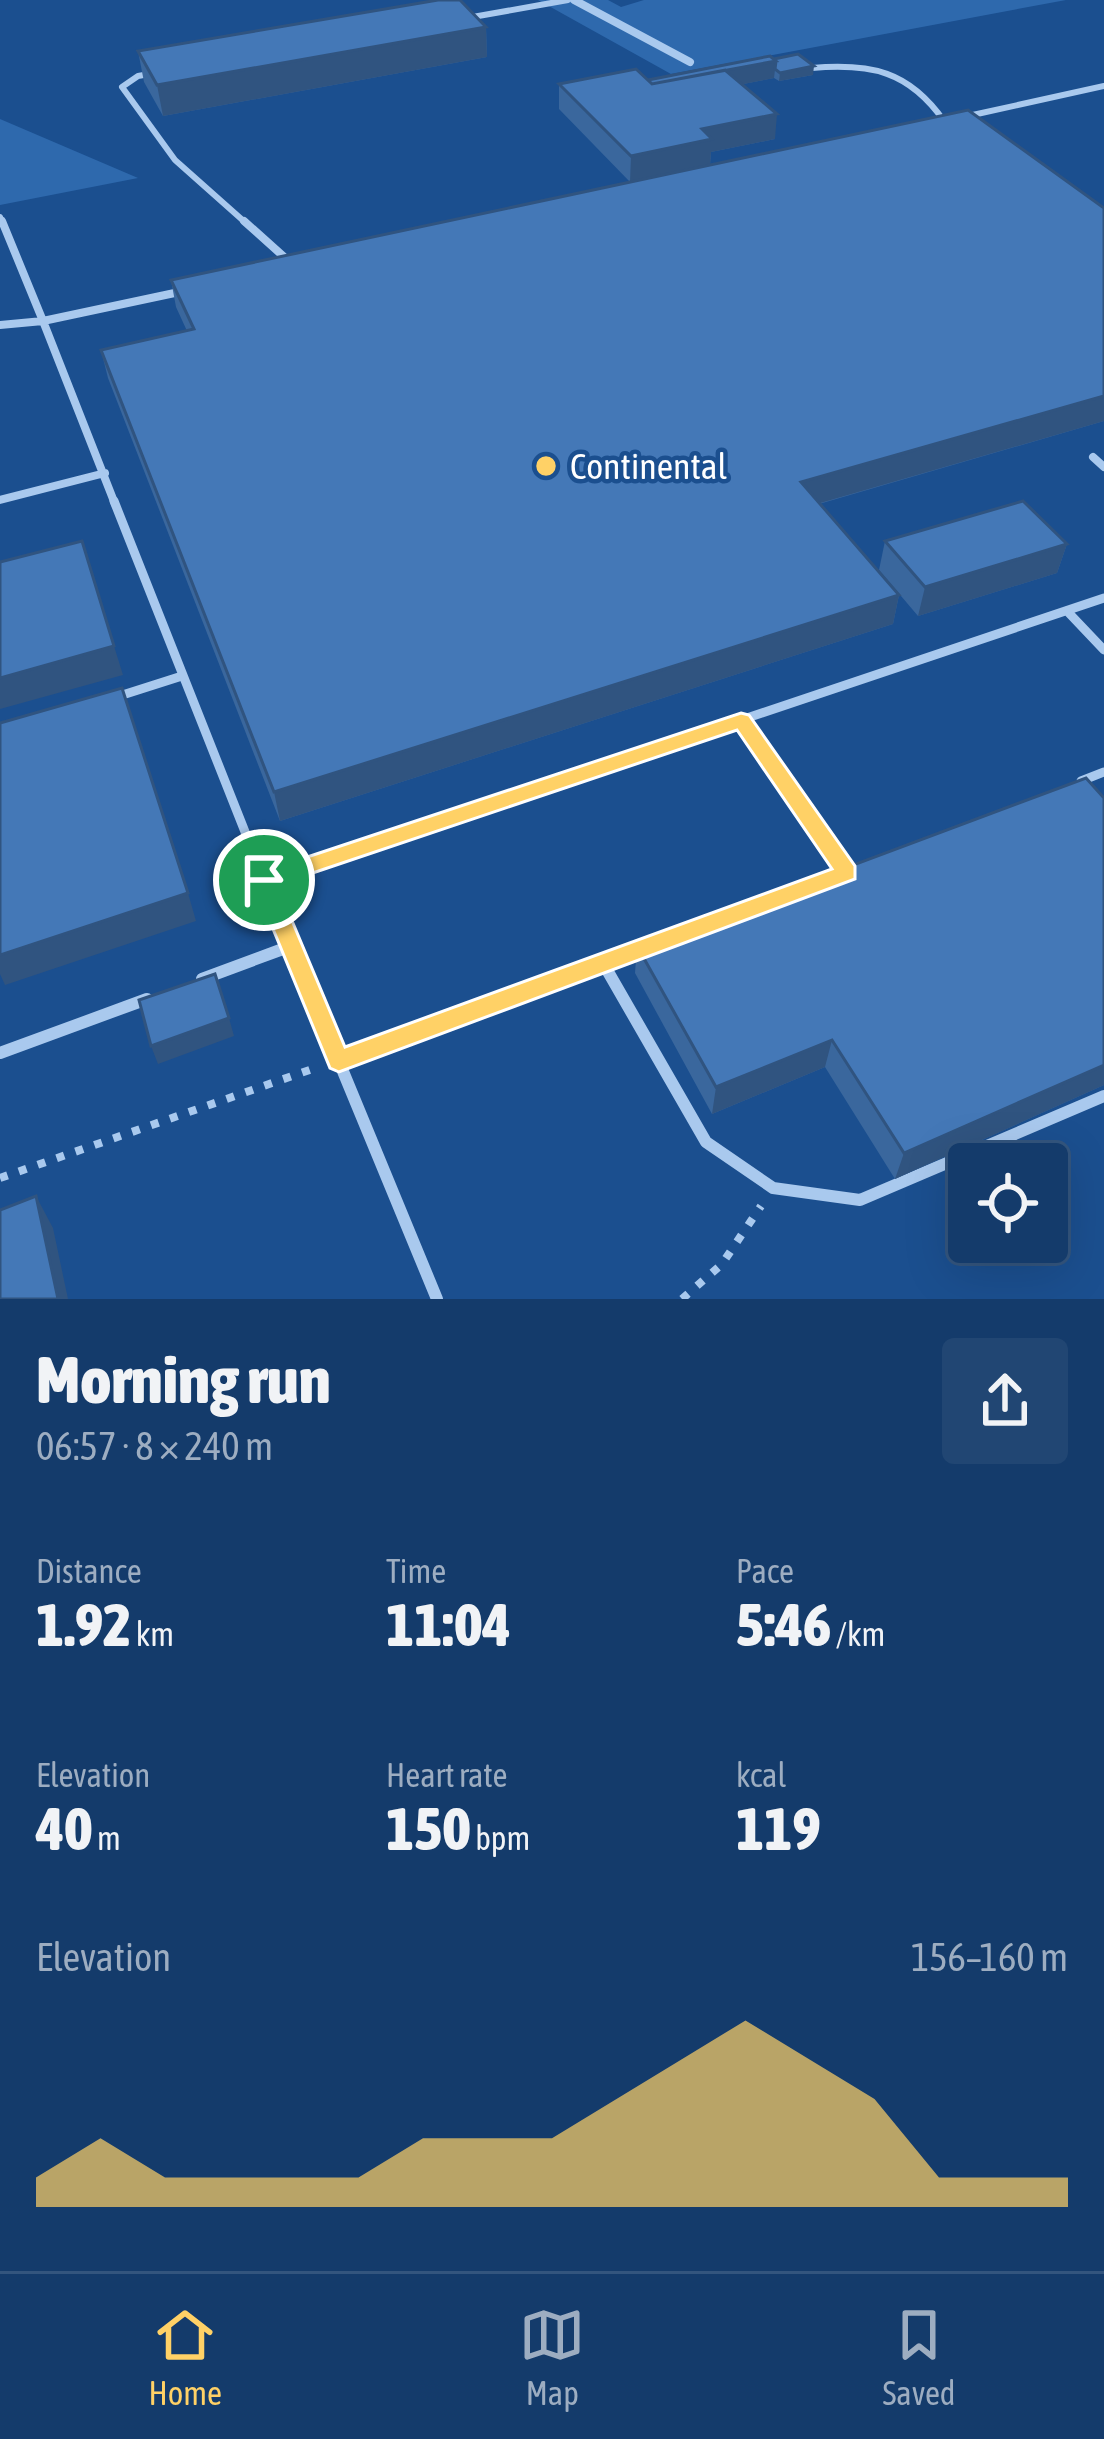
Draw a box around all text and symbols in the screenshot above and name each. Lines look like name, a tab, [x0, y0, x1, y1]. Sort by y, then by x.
place label: Continental	[570, 445, 728, 487]
marker: Continental	[533, 453, 559, 479]
pin	[213, 829, 315, 931]
icon: arrive	[231, 847, 297, 913]
map controls	[948, 1143, 1068, 1263]
button: locate	[948, 1143, 1068, 1263]
button: share	[942, 1338, 1068, 1464]
text: Morning run	[36, 1341, 331, 1417]
text: 06:57 · 8 × 240 m	[36, 1424, 273, 1468]
text: Distance	[36, 1552, 142, 1590]
text: Time	[386, 1552, 446, 1590]
text: Pace	[736, 1552, 794, 1590]
text: 1.92	[36, 1590, 131, 1659]
text: 11:04	[386, 1590, 511, 1659]
text: 5:46	[736, 1590, 831, 1659]
text: km	[131, 1615, 174, 1653]
text: /km	[831, 1615, 885, 1653]
text: Elevation	[36, 1756, 150, 1794]
text: Heart rate	[386, 1756, 508, 1794]
text: kcal	[736, 1756, 786, 1794]
text: 40	[36, 1794, 92, 1863]
text: 150	[386, 1794, 471, 1863]
text: 119	[736, 1794, 821, 1863]
text: m	[92, 1819, 121, 1857]
text: bpm	[471, 1819, 530, 1857]
text: Elevation	[36, 1935, 171, 1979]
text: 156–160 m	[911, 1935, 1068, 1979]
tab: Home	[149, 2302, 222, 2412]
tab: Map	[519, 2302, 585, 2412]
tab: Saved	[882, 2302, 955, 2412]

